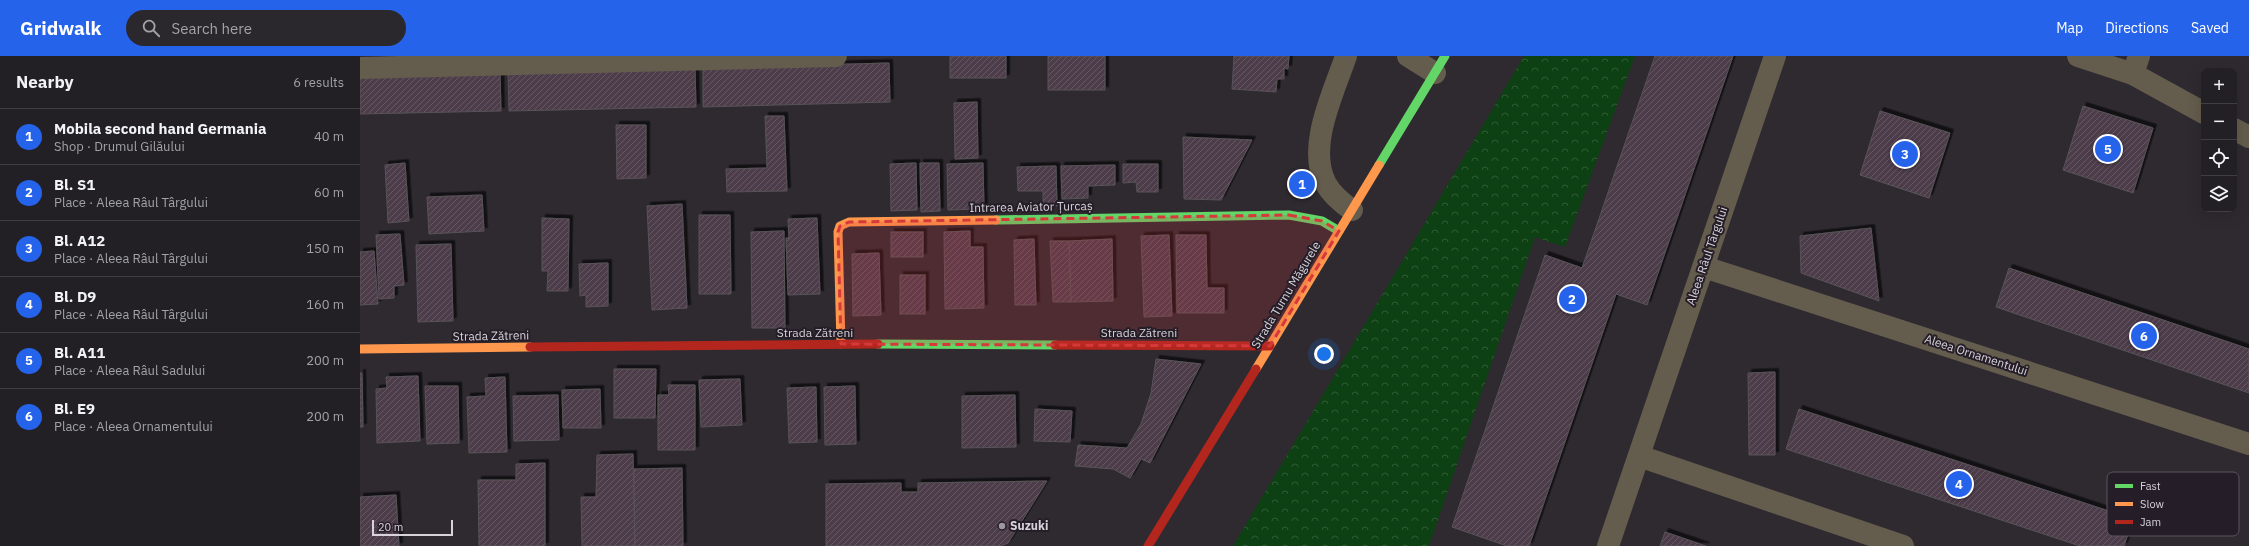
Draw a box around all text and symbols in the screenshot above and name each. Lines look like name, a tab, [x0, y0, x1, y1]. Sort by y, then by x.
search box	[126, 10, 406, 46]
text: Gridwalk	[20, 16, 102, 40]
icon: search	[140, 17, 162, 39]
text: Search here	[172, 19, 252, 38]
text: Map	[2056, 19, 2083, 37]
text: Directions	[2105, 19, 2169, 37]
text: Saved	[2191, 19, 2229, 37]
map controls	[2201, 68, 2237, 212]
button: +	[2201, 68, 2237, 104]
text: Nearby	[16, 71, 74, 93]
text: 6 results	[293, 74, 344, 91]
button: −	[2201, 104, 2237, 140]
text: Mobila second hand Germania	[54, 119, 267, 138]
text: 1	[25, 128, 33, 145]
text: 40 m	[314, 128, 344, 145]
pin: 5	[2095, 134, 2121, 164]
text: Shop · Drumul Gilăului	[54, 138, 185, 155]
pin: 3	[1892, 139, 1918, 169]
button: locate	[2201, 140, 2237, 176]
pin: 1	[1289, 169, 1315, 199]
text: Bl. S1	[54, 175, 95, 194]
button: layers	[2201, 176, 2237, 212]
text: 2	[25, 184, 33, 201]
text: 60 m	[314, 184, 344, 201]
text: Place · Aleea Râul Târgului	[54, 194, 208, 211]
street label: Intrarea Aviator Țurcaș	[969, 198, 1093, 215]
street label: Aleea Râul Târgului	[1683, 205, 1730, 307]
text: Bl. A12	[54, 231, 105, 250]
street label: Strada Turnu Măgurele	[1248, 238, 1324, 351]
text: 3	[25, 240, 33, 257]
text: 150 m	[306, 240, 344, 257]
text: Place · Aleea Râul Târgului	[54, 250, 208, 267]
pin: 2	[1559, 284, 1585, 314]
text: Bl. D9	[54, 287, 96, 306]
text: 4	[25, 296, 33, 313]
text: 160 m	[306, 296, 344, 313]
text: Place · Aleea Râul Târgului	[54, 306, 208, 323]
pin: 6	[2131, 321, 2157, 351]
street label: Strada Zătreni	[777, 325, 853, 340]
street label: Strada Zătreni	[1101, 325, 1177, 340]
street label: Strada Zătreni	[453, 327, 529, 344]
street label: Aleea Ornamentului	[1923, 331, 2030, 378]
text: Bl. A11	[54, 343, 105, 362]
your location	[1314, 344, 1334, 364]
text: 5	[25, 352, 33, 369]
text: 200 m	[306, 352, 344, 369]
text: Place · Aleea Râul Sadului	[54, 362, 205, 379]
text: Bl. E9	[54, 399, 95, 418]
text: 6	[25, 408, 33, 425]
text: 200 m	[306, 408, 344, 425]
text: Place · Aleea Ornamentului	[54, 418, 213, 435]
pin: 4	[1946, 469, 1972, 499]
legend	[2107, 472, 2239, 536]
text: Fast	[2140, 479, 2161, 493]
text: Slow	[2140, 497, 2164, 511]
text: Jam	[2140, 515, 2161, 529]
scale bar	[372, 518, 453, 537]
place label: Suzuki	[1010, 518, 1048, 533]
text: 20 m	[378, 520, 403, 534]
marker: Suzuki	[997, 521, 1007, 531]

